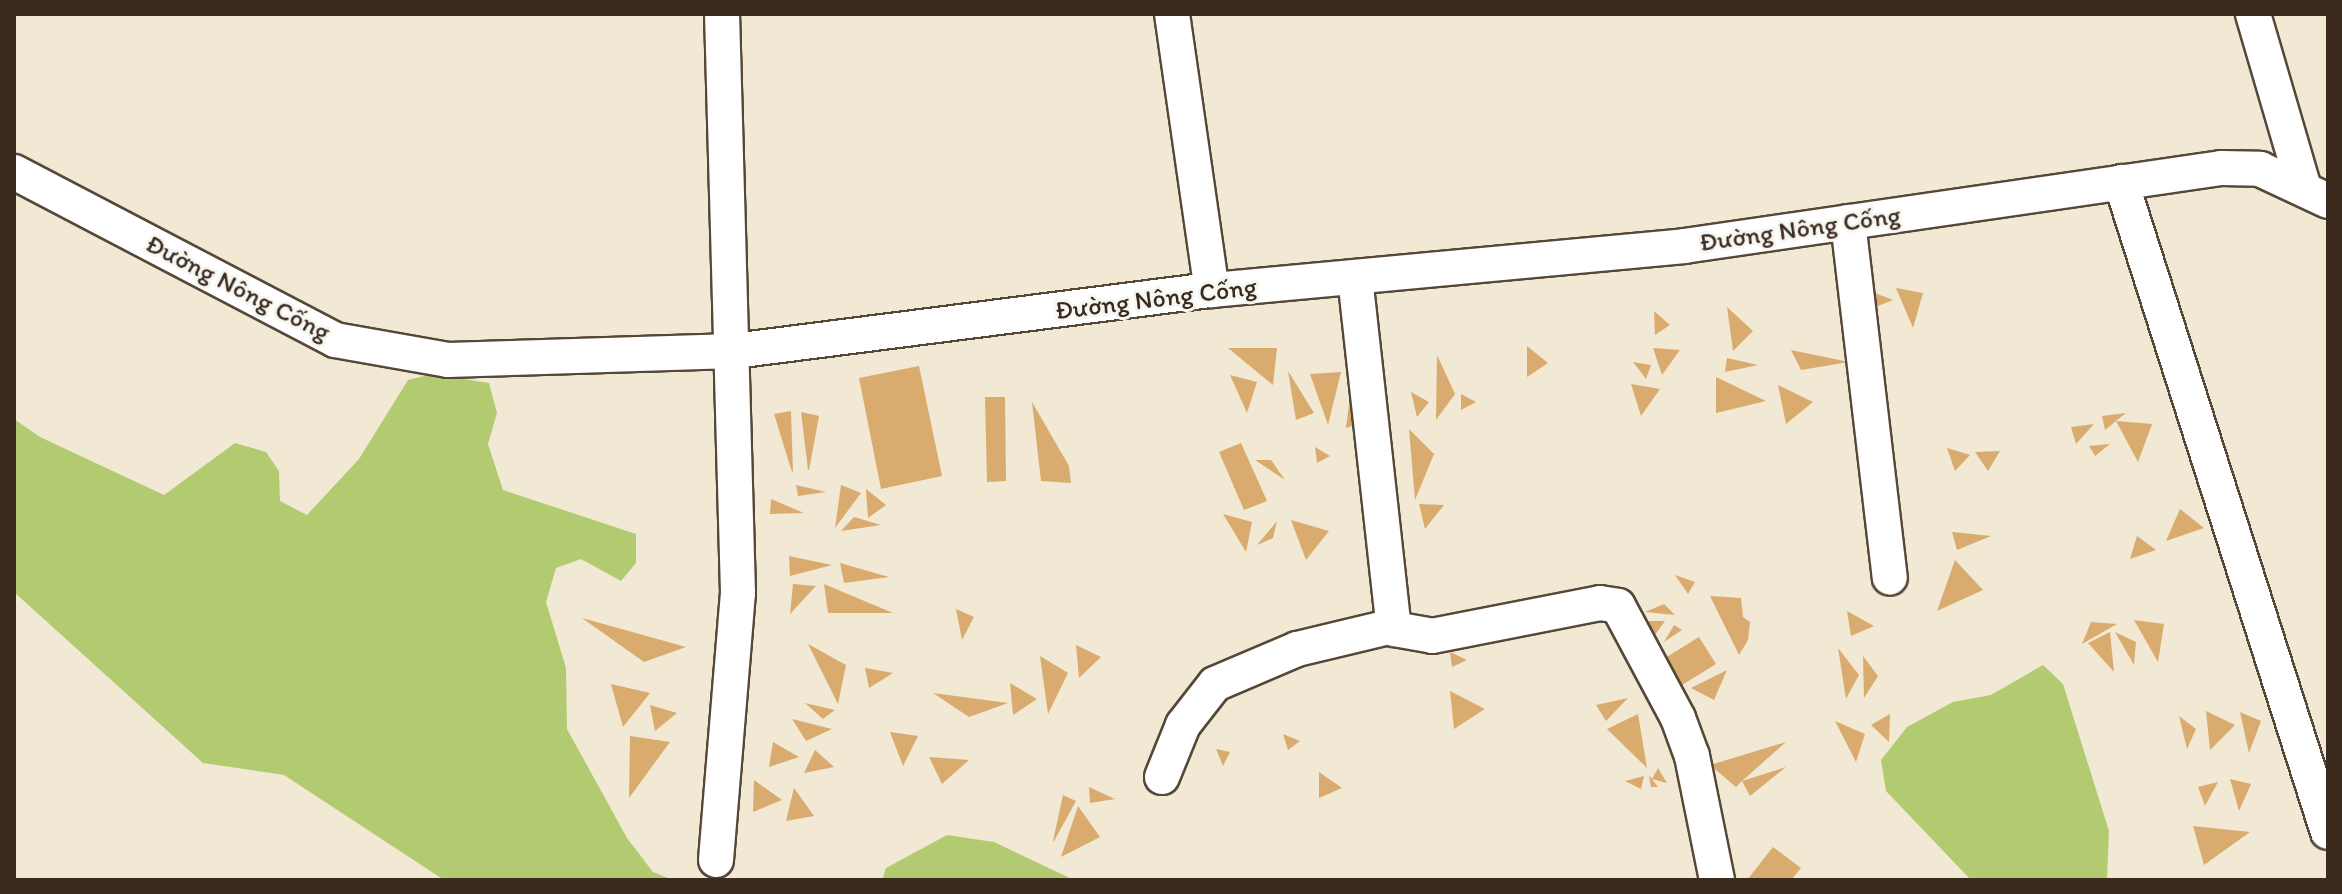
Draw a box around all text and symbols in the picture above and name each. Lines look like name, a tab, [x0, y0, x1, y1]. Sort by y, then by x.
street label: Đường Nông Cống	[1697, 199, 1903, 259]
street label: Đường Nông Cống	[141, 228, 335, 348]
street label: Đường Nông Cống	[1054, 271, 1258, 327]

